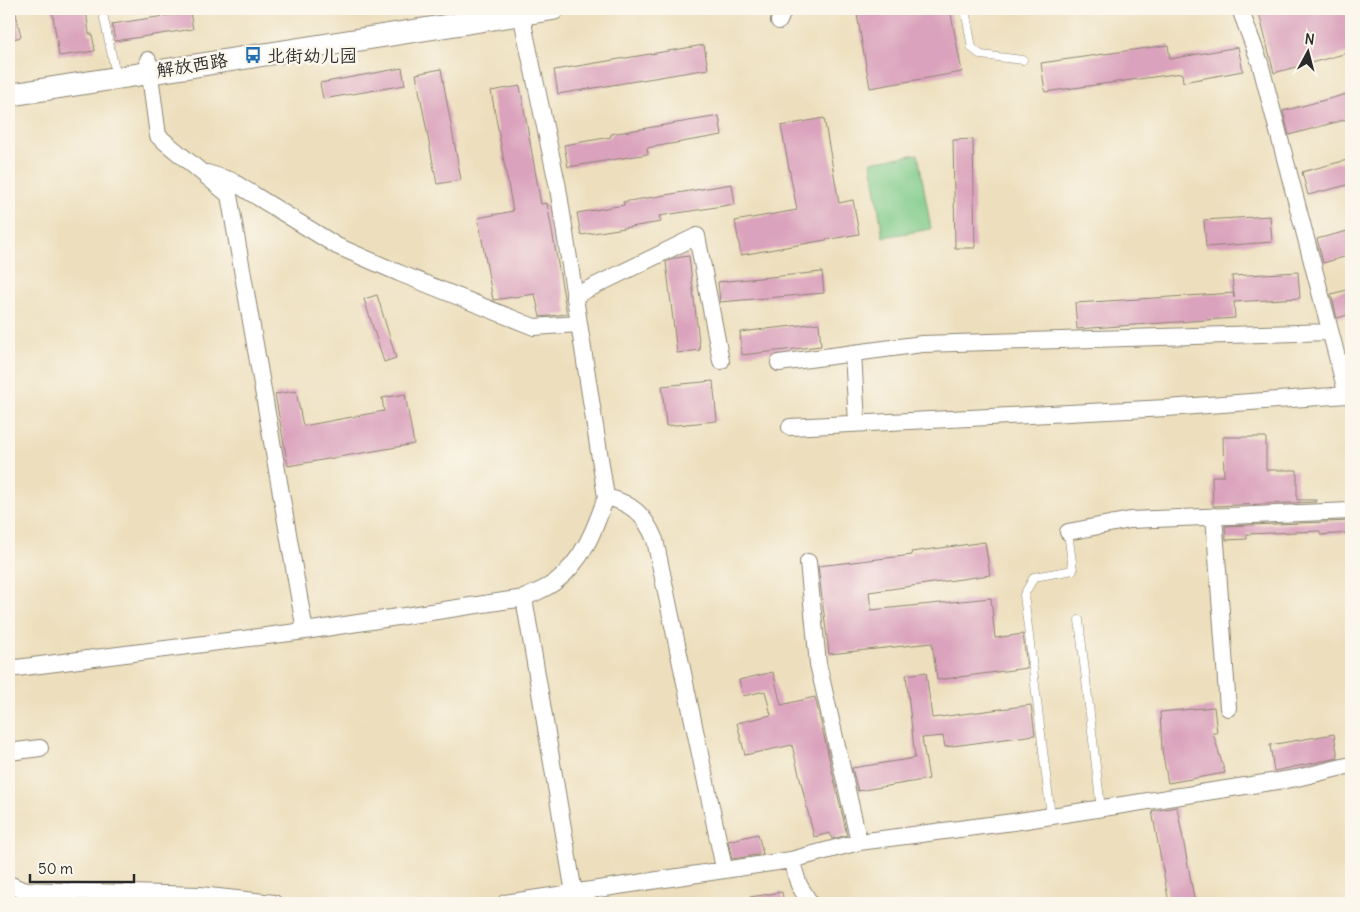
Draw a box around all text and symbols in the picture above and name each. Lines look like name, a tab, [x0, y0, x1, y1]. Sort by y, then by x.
north arrow	[1282, 28, 1332, 78]
text: N	[1304, 30, 1315, 49]
place label: 北街幼儿园	[267, 44, 357, 67]
bus stop icon: 北街幼儿园	[243, 45, 263, 65]
street label: 解放西路	[155, 48, 229, 82]
scale bar	[30, 852, 134, 884]
text: 50 m	[38, 859, 73, 878]

